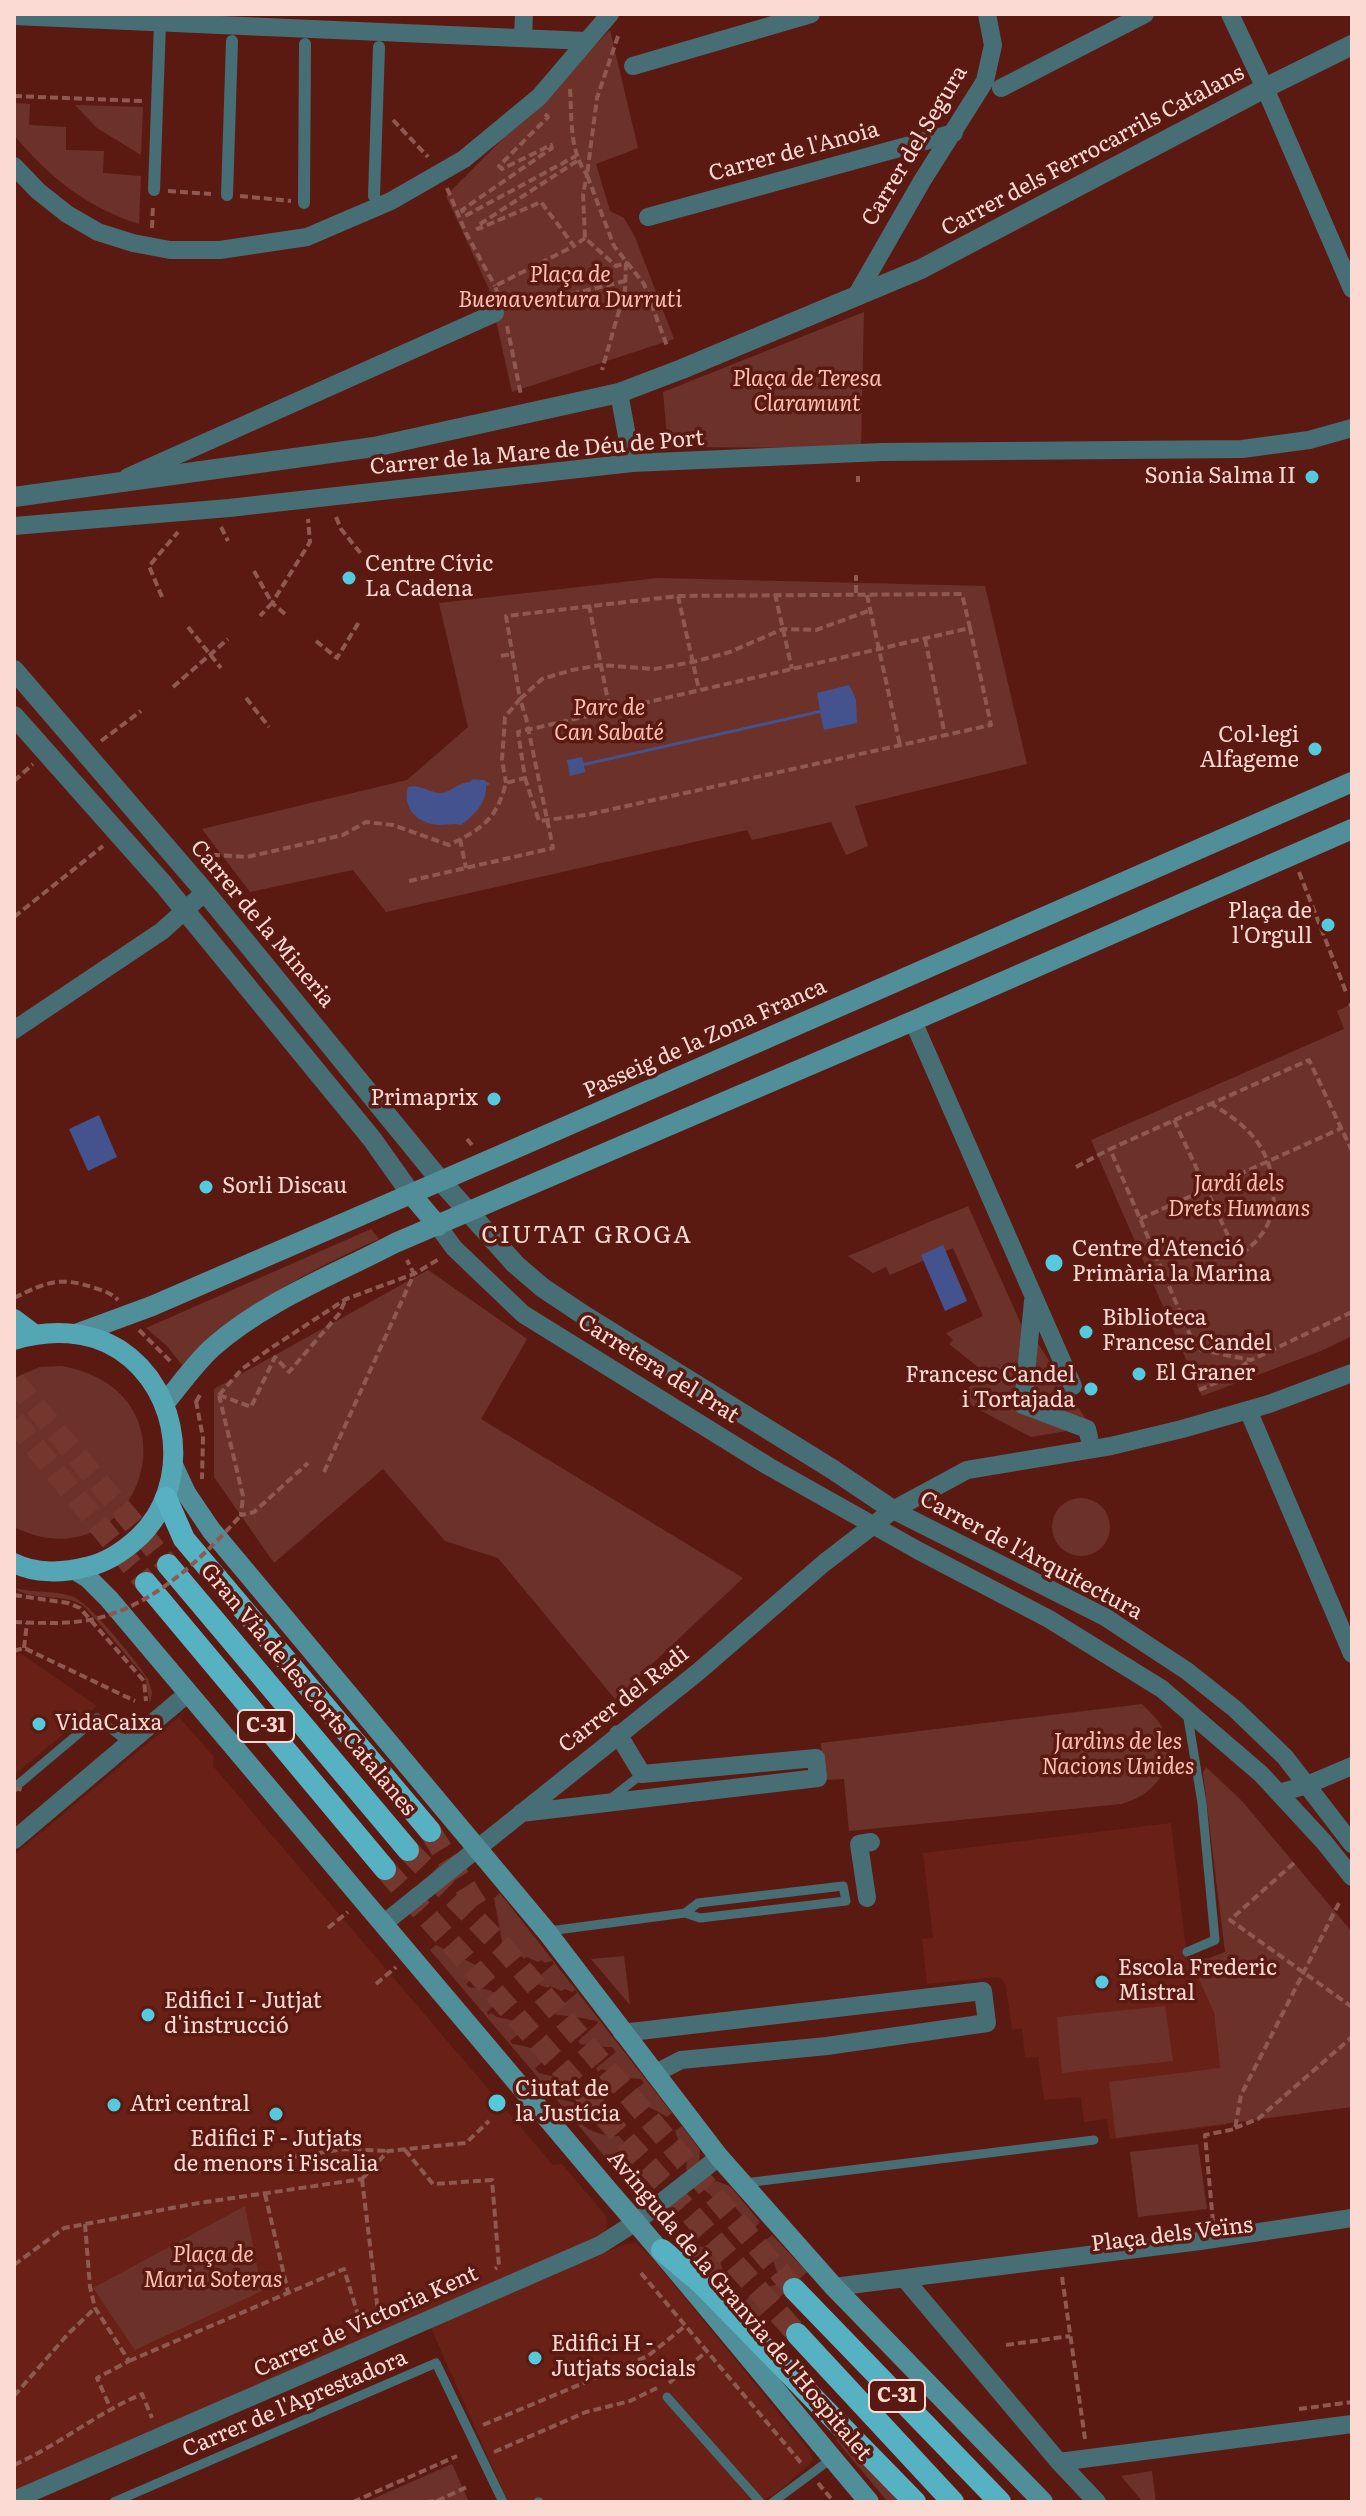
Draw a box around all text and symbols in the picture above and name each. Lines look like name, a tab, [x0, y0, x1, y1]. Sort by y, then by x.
street label: Carrer dels Ferrocarrils Catalans	[937, 60, 1249, 242]
street label: Carrer del Segura	[857, 61, 973, 231]
street label: Carrer de l'Anoia	[706, 117, 882, 187]
park label: Plaça de Buenaventura Durruti	[458, 263, 682, 314]
park label: Plaça de Teresa Claramunt	[732, 367, 882, 418]
street label: Carrer de la Mare de Déu de Port	[369, 425, 705, 481]
place label: Sonia Salma II	[1144, 464, 1296, 490]
marker: Sonia Salma II	[1303, 468, 1321, 486]
place label: Centre Cívic La Cadena	[365, 552, 493, 604]
marker: Centre Cívic La Cadena	[340, 569, 358, 587]
park label: Parc de Can Sabaté	[554, 696, 664, 748]
place label: Col·legi Alfageme	[1200, 723, 1299, 774]
marker: Col·legi Alfageme	[1306, 740, 1324, 758]
street label: Carrer de la Mineria	[184, 835, 340, 1013]
place label: Plaça de l'Orgull	[1228, 899, 1312, 950]
marker: Plaça de l'Orgull	[1319, 916, 1337, 934]
street label: Passeig de la Zona Franca	[579, 973, 831, 1105]
place label: Primaprix	[370, 1086, 478, 1112]
marker: Primaprix	[485, 1090, 503, 1108]
park label: Jardí dels Drets Humans	[1168, 1172, 1310, 1224]
place label: Sorli Discau	[222, 1174, 347, 1200]
marker: Sorli Discau	[197, 1178, 215, 1196]
district label: CIUTAT GROGA	[481, 1222, 693, 1250]
place label: Centre d'Atenció Primària la Marina	[1072, 1237, 1271, 1288]
marker: Centre d'Atenció Primària la Marina	[1043, 1252, 1065, 1274]
place label: Biblioteca Francesc Candel	[1102, 1306, 1272, 1358]
street label: Carretera del Prat	[573, 1309, 743, 1429]
marker: Biblioteca Francesc Candel	[1077, 1323, 1095, 1341]
place label: El Graner	[1155, 1361, 1255, 1387]
place label: Francesc Candel i Tortajada	[905, 1363, 1075, 1414]
marker: El Graner	[1130, 1365, 1148, 1383]
marker: Francesc Candel i Tortajada	[1082, 1380, 1100, 1398]
street label: Carrer de l'Arquitectura	[915, 1486, 1147, 1626]
street label: Gran Via de les Corts Catalanes	[195, 1558, 421, 1822]
street label: Carrer del Radi	[554, 1641, 694, 1759]
road number: C-31	[238, 1710, 294, 1742]
place label: VidaCaixa	[55, 1711, 162, 1737]
marker: VidaCaixa	[30, 1715, 48, 1733]
park label: Jardins de les Nacions Unides	[1041, 1730, 1195, 1782]
place label: Escola Frederic Mistral	[1118, 1956, 1277, 2008]
marker: Escola Frederic Mistral	[1093, 1973, 1111, 1991]
place label: Edifici I - Jutjat d'instrucció	[164, 1989, 322, 2040]
marker: Edifici I - Jutjat d'instrucció	[139, 2006, 157, 2024]
place label: Ciutat de la Justícia	[515, 2077, 620, 2128]
place label: Atri central	[130, 2092, 250, 2118]
marker: Ciutat de la Justícia	[486, 2092, 508, 2114]
marker: Atri central	[105, 2096, 123, 2114]
marker: Edifici F - Jutjats de menors i Fiscalia	[267, 2105, 285, 2123]
place label: Edifici F - Jutjats de menors i Fiscalia	[173, 2127, 379, 2178]
street label: Avinguda de la Granvia de l'Hospitalet	[601, 2146, 877, 2466]
street label: Plaça dels Veïns	[1090, 2212, 1254, 2258]
park label: Plaça de Maria Soteras	[144, 2243, 282, 2294]
street label: Carrer de Victoria Kent	[250, 2261, 482, 2383]
place label: Edifici H - Jutjats socials	[551, 2332, 696, 2384]
street label: Carrer de l'Aprestadora	[179, 2345, 411, 2463]
marker: Edifici H - Jutjats socials	[526, 2349, 544, 2367]
road number: C-31	[869, 2380, 925, 2412]

